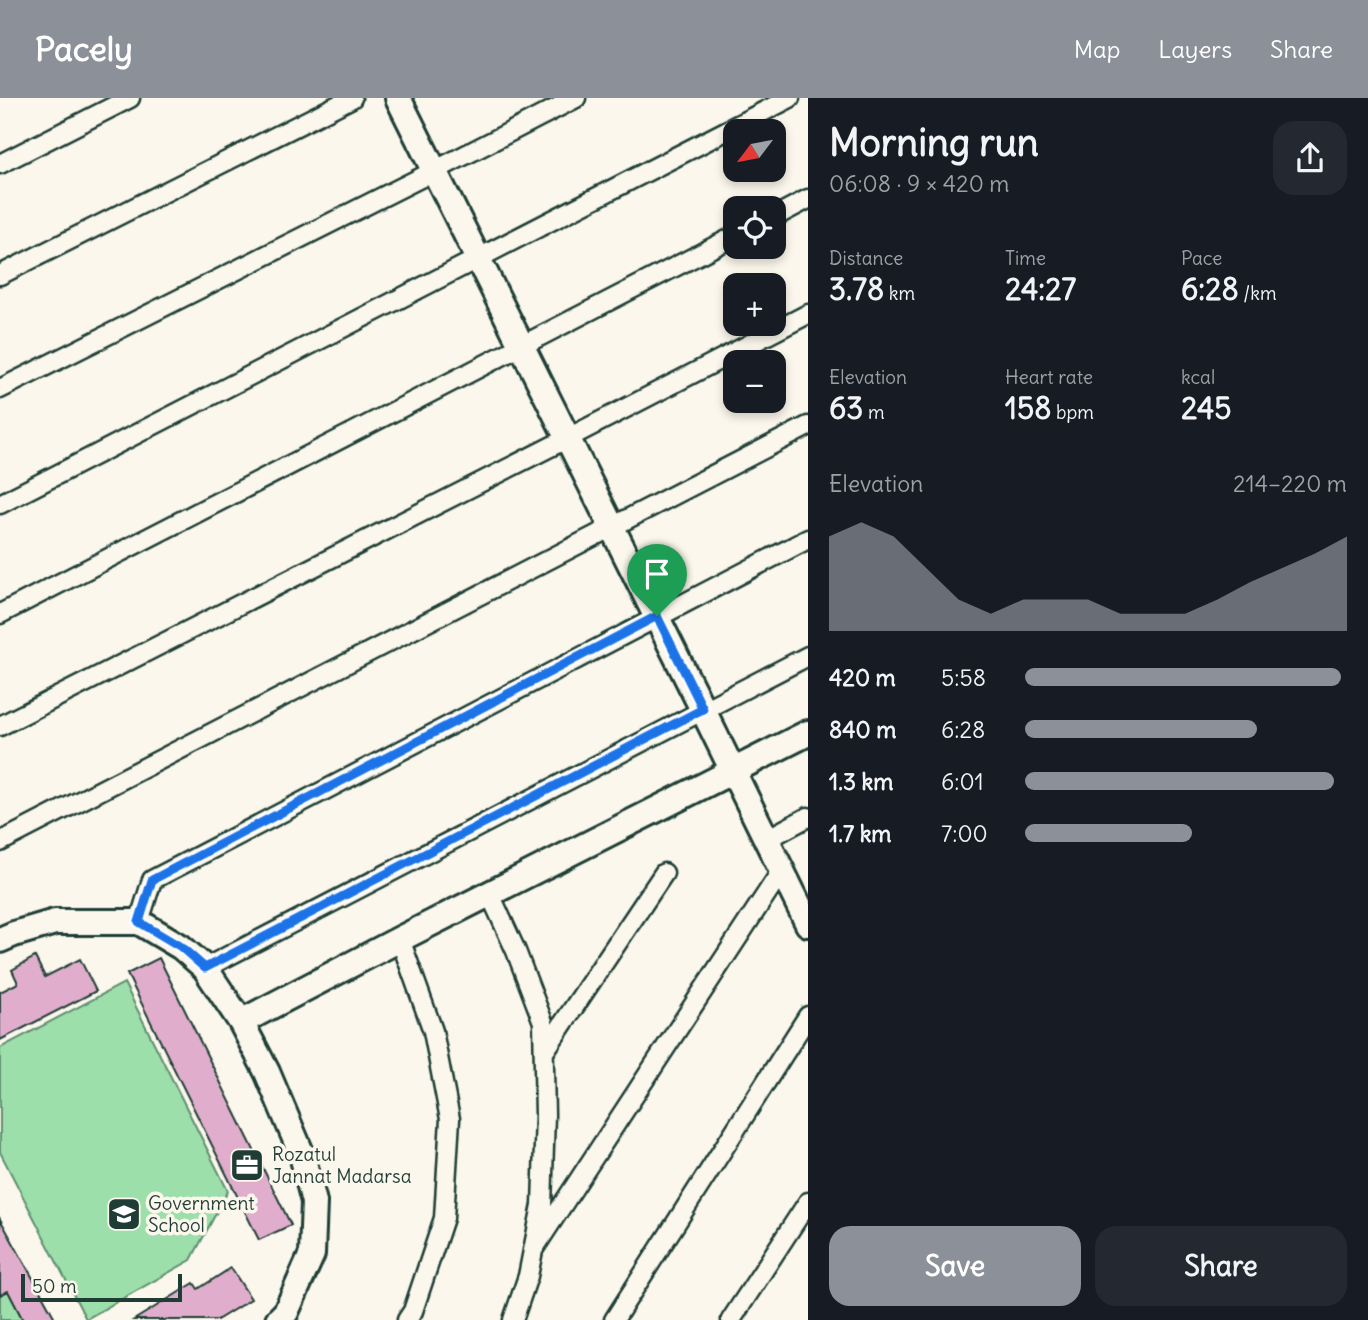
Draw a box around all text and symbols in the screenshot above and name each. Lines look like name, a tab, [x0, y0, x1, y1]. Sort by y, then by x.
text: Pacely	[35, 28, 133, 70]
text: Map	[1074, 34, 1120, 64]
text: Layers	[1158, 34, 1232, 64]
text: Share	[1270, 34, 1333, 64]
north arrow	[723, 119, 786, 182]
map controls	[723, 119, 786, 413]
text: Morning run	[829, 119, 1039, 166]
button: share	[1273, 121, 1347, 195]
text: 06:08 · 9 × 420 m	[829, 169, 1009, 198]
button: locate	[723, 196, 786, 259]
text: Distance	[829, 246, 903, 270]
text: Time	[1005, 246, 1046, 270]
text: Pace	[1181, 246, 1222, 270]
text: 3.78	[829, 270, 884, 308]
text: 24:27	[1005, 270, 1076, 308]
text: 6:28	[1181, 270, 1239, 308]
button: +	[723, 273, 786, 336]
text: km	[884, 281, 915, 305]
text: /km	[1239, 281, 1277, 305]
button: −	[723, 350, 786, 413]
text: Elevation	[829, 365, 907, 389]
text: Heart rate	[1005, 365, 1093, 389]
text: kcal	[1181, 365, 1215, 389]
text: 63	[829, 389, 863, 427]
text: 158	[1005, 389, 1051, 427]
text: 245	[1181, 389, 1232, 427]
text: m	[863, 400, 885, 424]
text: bpm	[1051, 400, 1094, 424]
text: Elevation	[829, 469, 923, 498]
text: 214–220 m	[1233, 469, 1347, 498]
pin	[627, 544, 687, 616]
icon: arrive	[638, 555, 676, 593]
text: 420 m	[829, 663, 896, 692]
text: 5:58	[941, 663, 986, 692]
text: 840 m	[829, 715, 896, 744]
text: 6:28	[941, 715, 985, 744]
text: 1.3 km	[829, 767, 893, 796]
text: 6:01	[941, 767, 984, 796]
text: 1.7 km	[829, 819, 892, 848]
text: 7:00	[941, 819, 988, 848]
place label: Rozatul Jannat Madarsa	[272, 1142, 412, 1188]
office icon: Rozatul Jannat Madarsa	[228, 1146, 266, 1184]
place label: Government School	[148, 1191, 255, 1237]
school or university icon: Government School	[105, 1195, 143, 1233]
button: Save	[829, 1226, 1081, 1306]
button: Share	[1095, 1226, 1347, 1306]
scale bar	[21, 1271, 182, 1303]
text: 50 m	[32, 1274, 77, 1298]

